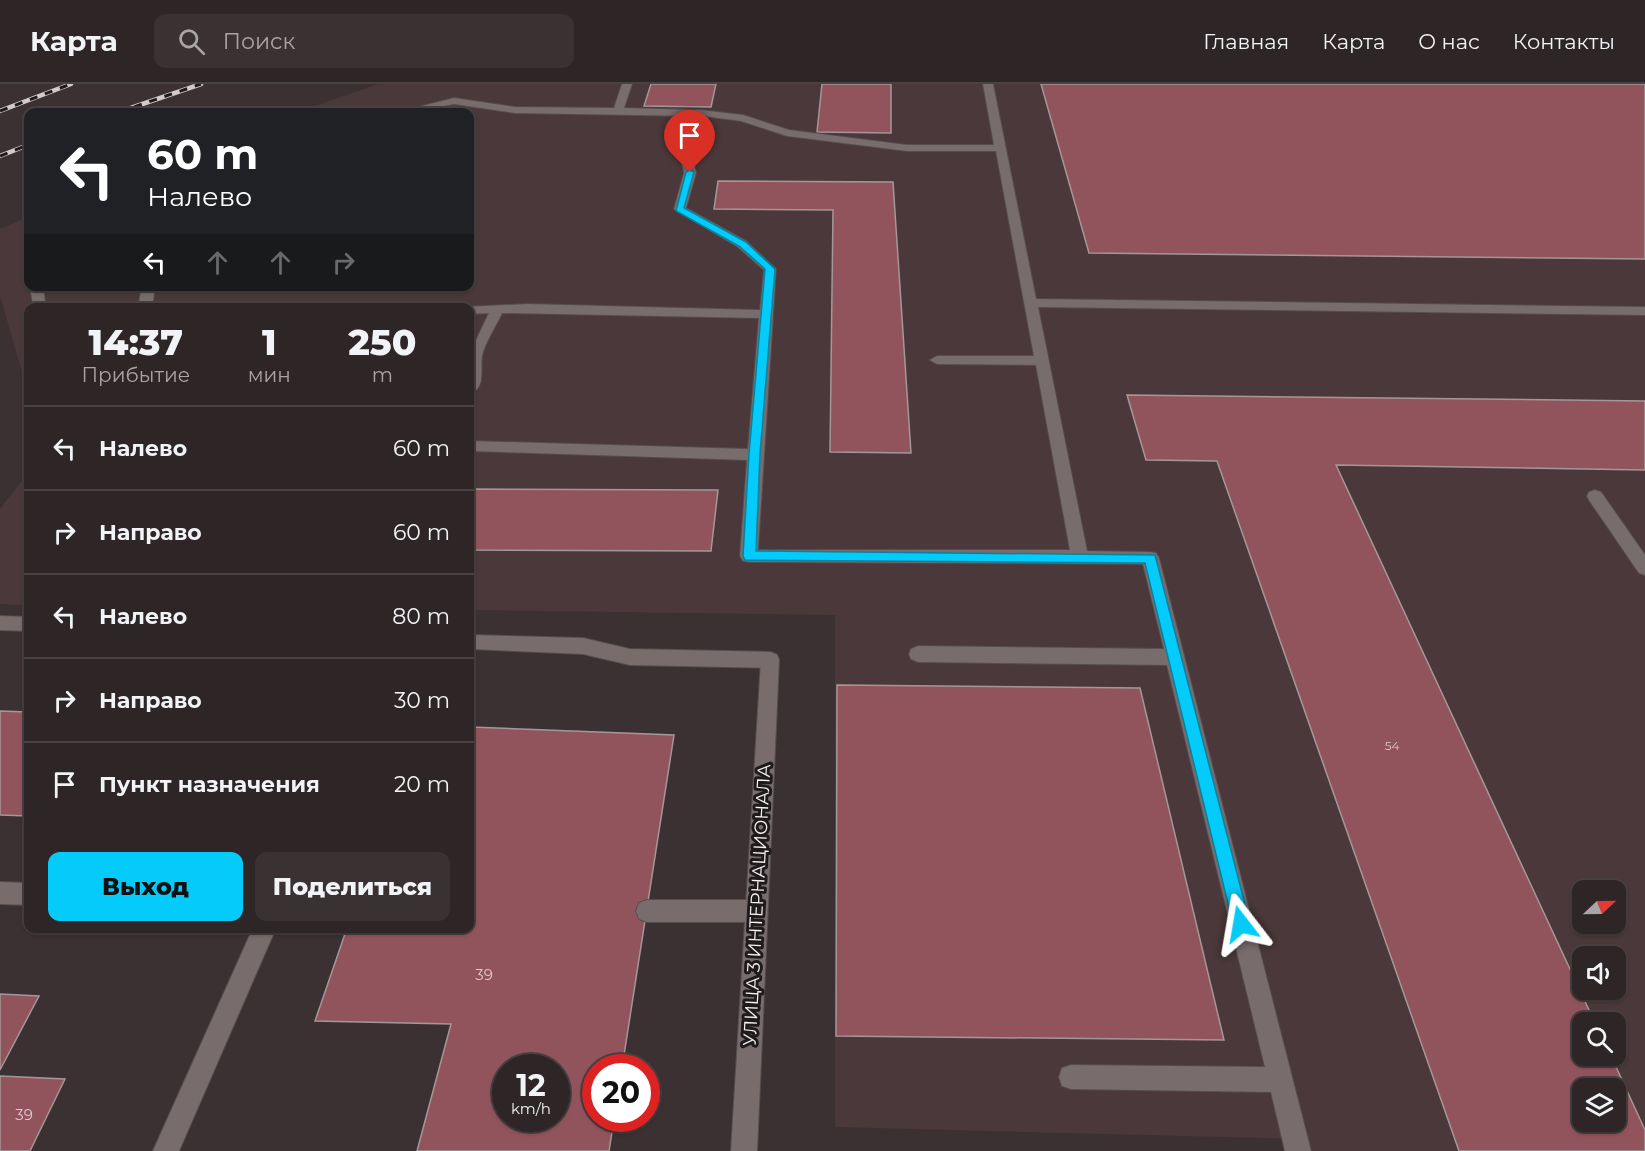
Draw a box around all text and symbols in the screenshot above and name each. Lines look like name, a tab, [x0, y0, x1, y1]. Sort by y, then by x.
search box	[154, 14, 574, 68]
text: Карта	[30, 24, 118, 58]
icon: search	[175, 25, 208, 58]
text: Поиск	[223, 28, 295, 55]
text: Главная	[1203, 29, 1289, 54]
text: Карта	[1322, 29, 1385, 54]
text: О нас	[1418, 29, 1480, 54]
text: Контакты	[1513, 29, 1615, 54]
pin	[664, 110, 715, 172]
icon: arrive	[673, 119, 706, 152]
text: 60 m	[147, 128, 258, 180]
icon: left	[48, 132, 126, 210]
text: Налево	[147, 180, 252, 213]
icon: left	[138, 246, 171, 279]
icon: ahead	[201, 246, 234, 279]
icon: ahead	[264, 246, 297, 279]
icon: right	[327, 246, 360, 279]
text: 14:37	[89, 320, 183, 364]
text: 1	[262, 320, 276, 364]
text: 250	[348, 320, 416, 364]
text: Прибытие	[82, 363, 190, 387]
text: мин	[248, 363, 291, 387]
text: m	[372, 363, 393, 387]
icon: left	[48, 432, 81, 465]
text: Налево	[99, 435, 187, 462]
text: 60 m	[393, 435, 450, 462]
icon: right	[48, 516, 81, 549]
text: Направо	[99, 519, 202, 546]
text: 60 m	[393, 519, 450, 546]
icon: left	[48, 600, 81, 633]
text: Налево	[99, 603, 187, 630]
text: 80 m	[392, 603, 450, 630]
icon: right	[48, 684, 81, 717]
text: Направо	[99, 687, 202, 714]
text: 30 m	[394, 687, 450, 714]
house number: 54	[1385, 738, 1399, 753]
street label: УЛИЦА 3 ИНТЕРНАЦИОНАЛА	[739, 763, 775, 1046]
icon: arrive	[48, 768, 81, 801]
text: Пункт назначения	[99, 771, 320, 798]
text: 20 m	[394, 771, 450, 798]
button: Выход	[48, 852, 243, 921]
button: Поделиться	[255, 852, 450, 921]
north arrow	[1572, 880, 1626, 934]
map controls	[1572, 880, 1626, 1132]
position arrow	[1209, 892, 1273, 956]
button: sound	[1572, 946, 1626, 1000]
house number: 39	[475, 965, 493, 984]
button: search	[1572, 1012, 1626, 1066]
speed limit sign: 20	[582, 1054, 660, 1132]
text: 12	[516, 1067, 546, 1104]
button: layers	[1572, 1078, 1626, 1132]
text: km/h	[511, 1099, 551, 1118]
house number: 39	[15, 1105, 33, 1124]

